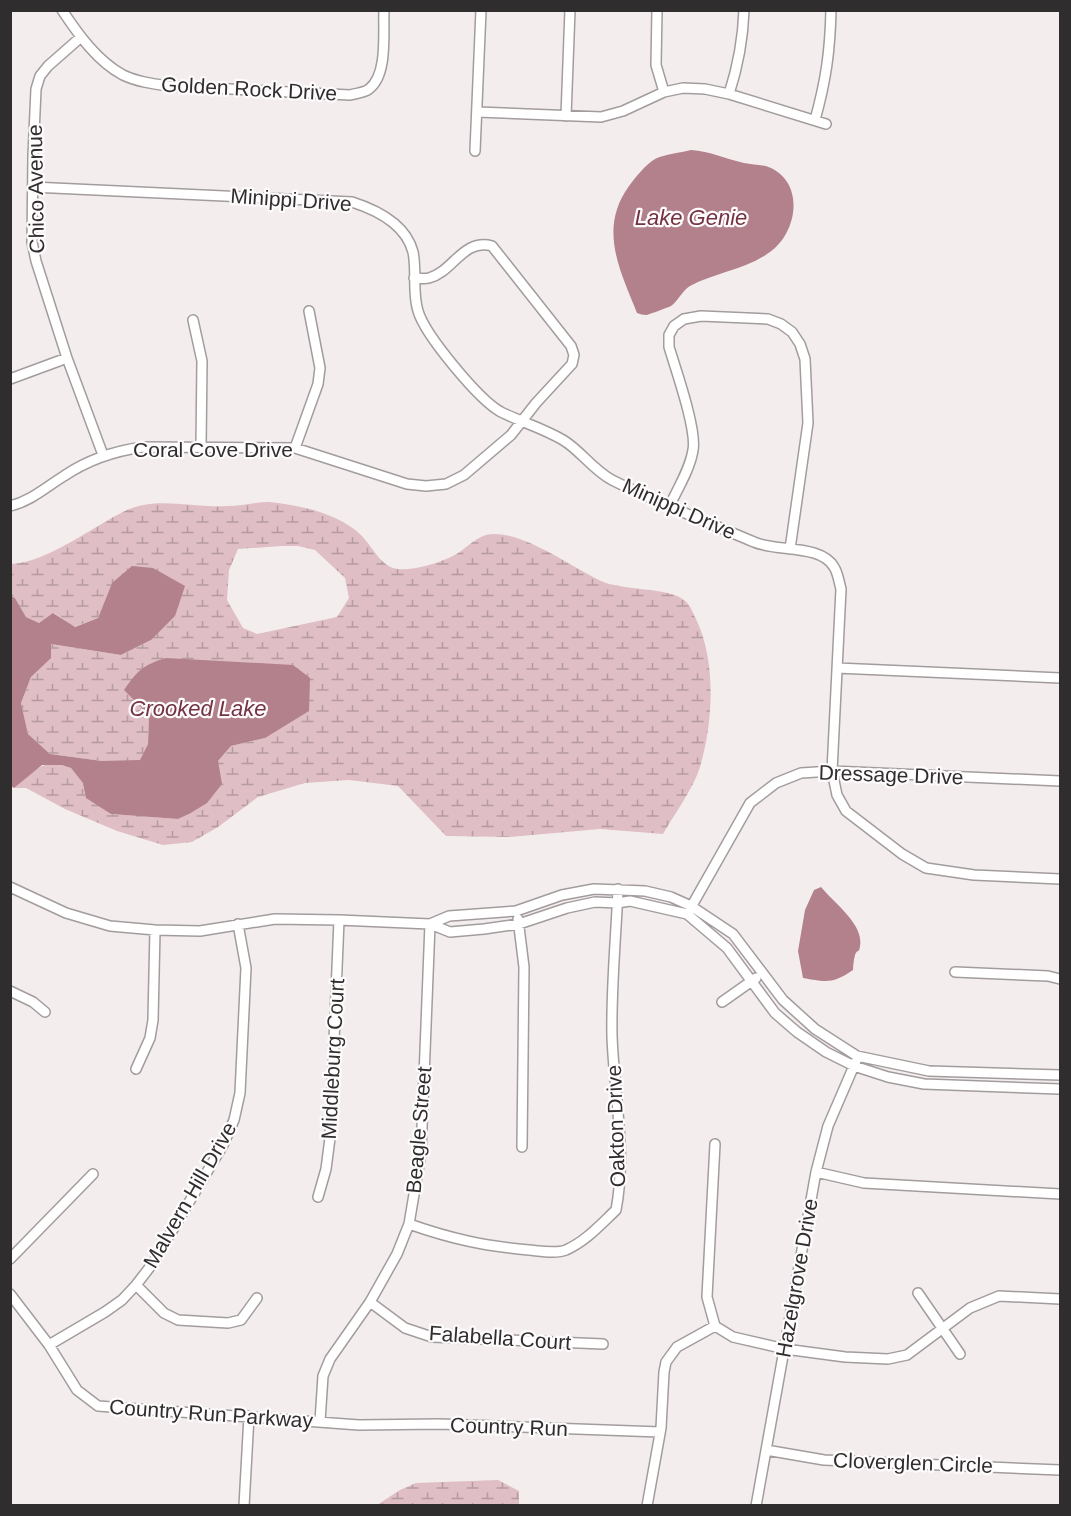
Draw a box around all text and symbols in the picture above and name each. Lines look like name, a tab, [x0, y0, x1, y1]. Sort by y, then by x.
street label: Golden Rock Drive	[160, 72, 338, 105]
street label: Chico Avenue	[23, 124, 48, 254]
street label: Minippi Drive	[230, 184, 352, 215]
water label: Lake Genie	[635, 205, 747, 230]
street label: Coral Cove Drive	[133, 438, 293, 461]
street label: Minippi Drive	[619, 473, 739, 544]
water label: Crooked Lake	[130, 696, 266, 721]
street label: Dressage Drive	[818, 760, 964, 789]
street label: Middleburg Court	[317, 978, 348, 1140]
street label: Oakton Drive	[602, 1064, 629, 1188]
street label: Beagle Street	[401, 1065, 436, 1194]
street label: Malvern Hill Drive	[138, 1118, 241, 1272]
street label: Hazelgrove Drive	[771, 1197, 822, 1359]
street label: Falabella Court	[428, 1321, 572, 1354]
street label: Country Run Parkway	[108, 1395, 314, 1432]
street label: Country Run	[450, 1413, 568, 1440]
street label: Cloverglen Circle	[833, 1448, 993, 1477]

